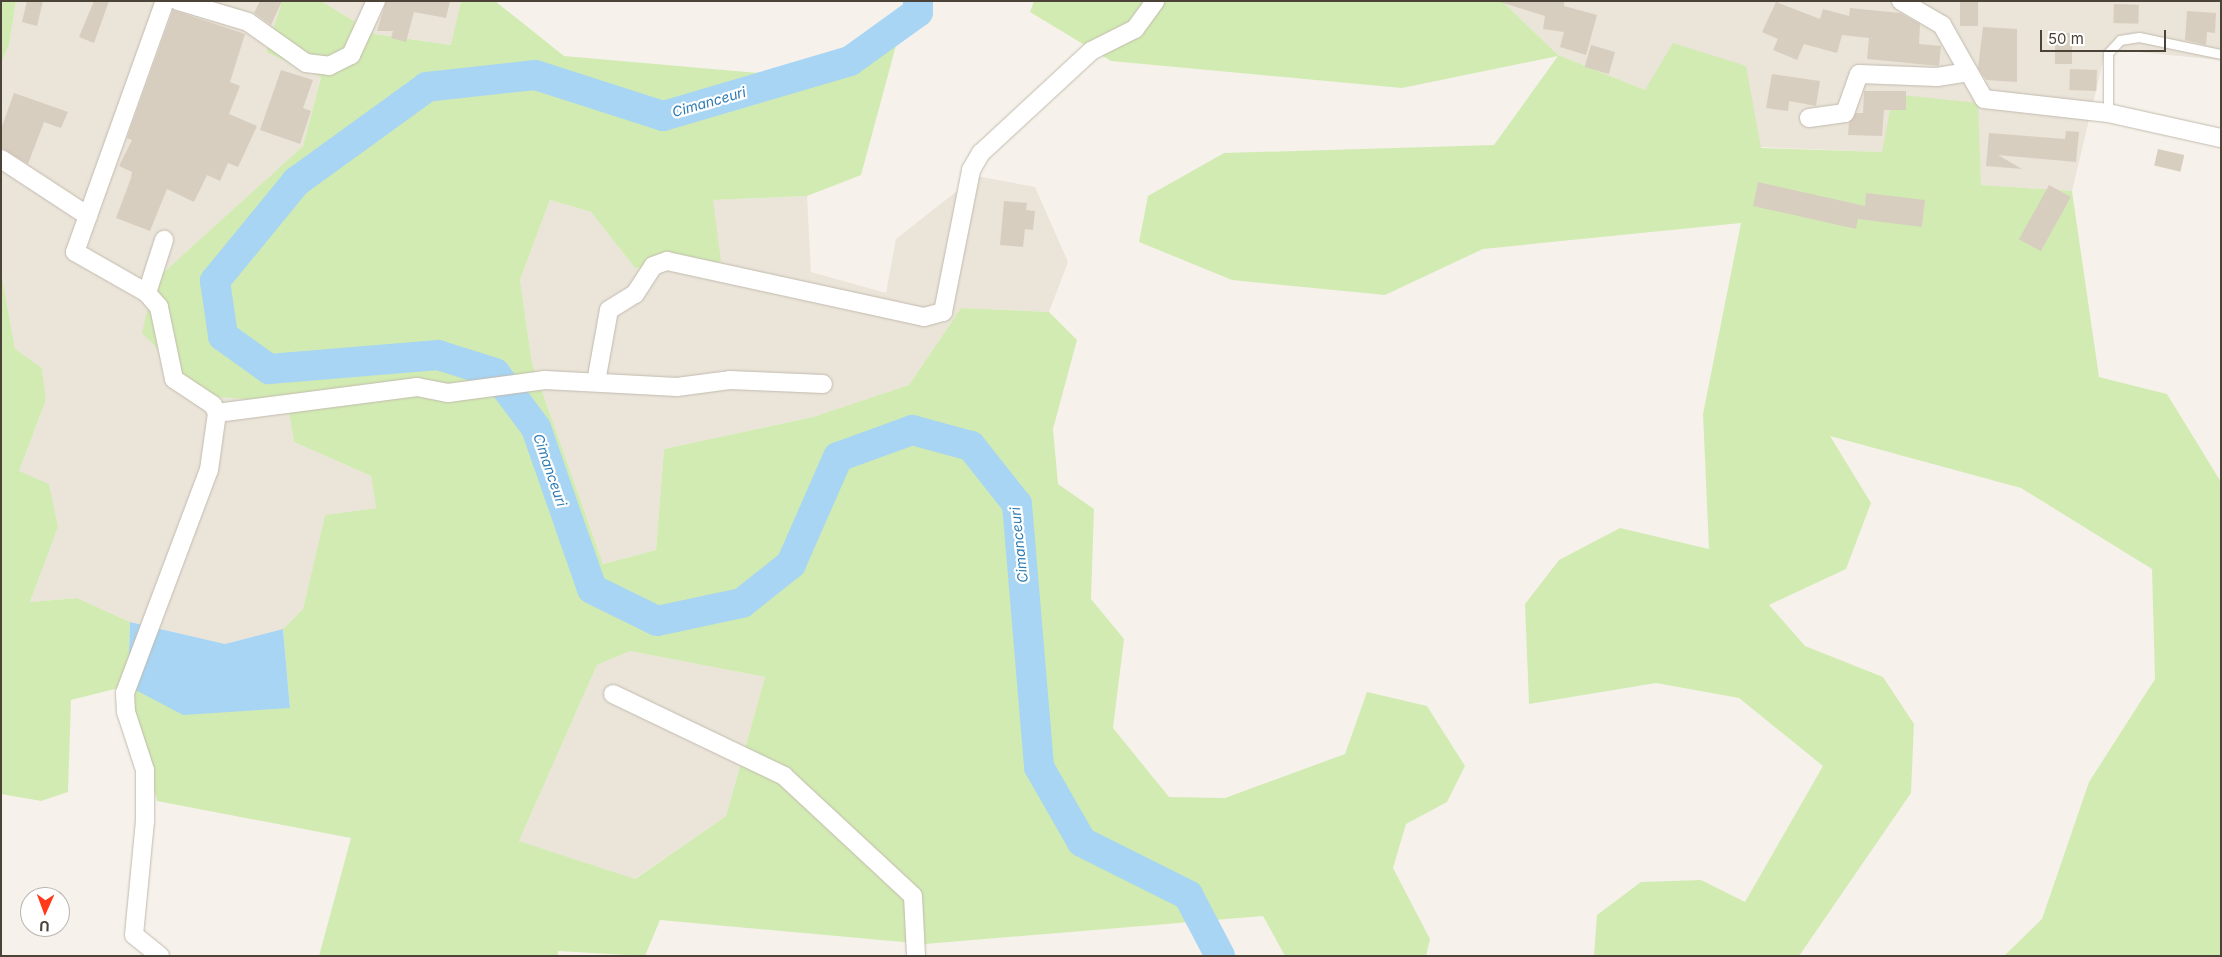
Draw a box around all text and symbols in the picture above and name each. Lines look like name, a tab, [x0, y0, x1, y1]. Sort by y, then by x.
scale bar	[2042, 20, 2168, 52]
text: 50 m	[2048, 29, 2084, 48]
water label: Cimanceuri	[670, 83, 748, 121]
water label: Cimanceuri	[530, 431, 570, 509]
water label: Cimanceuri	[1007, 506, 1031, 584]
north arrow	[20, 887, 70, 937]
text: U	[39, 918, 50, 935]

